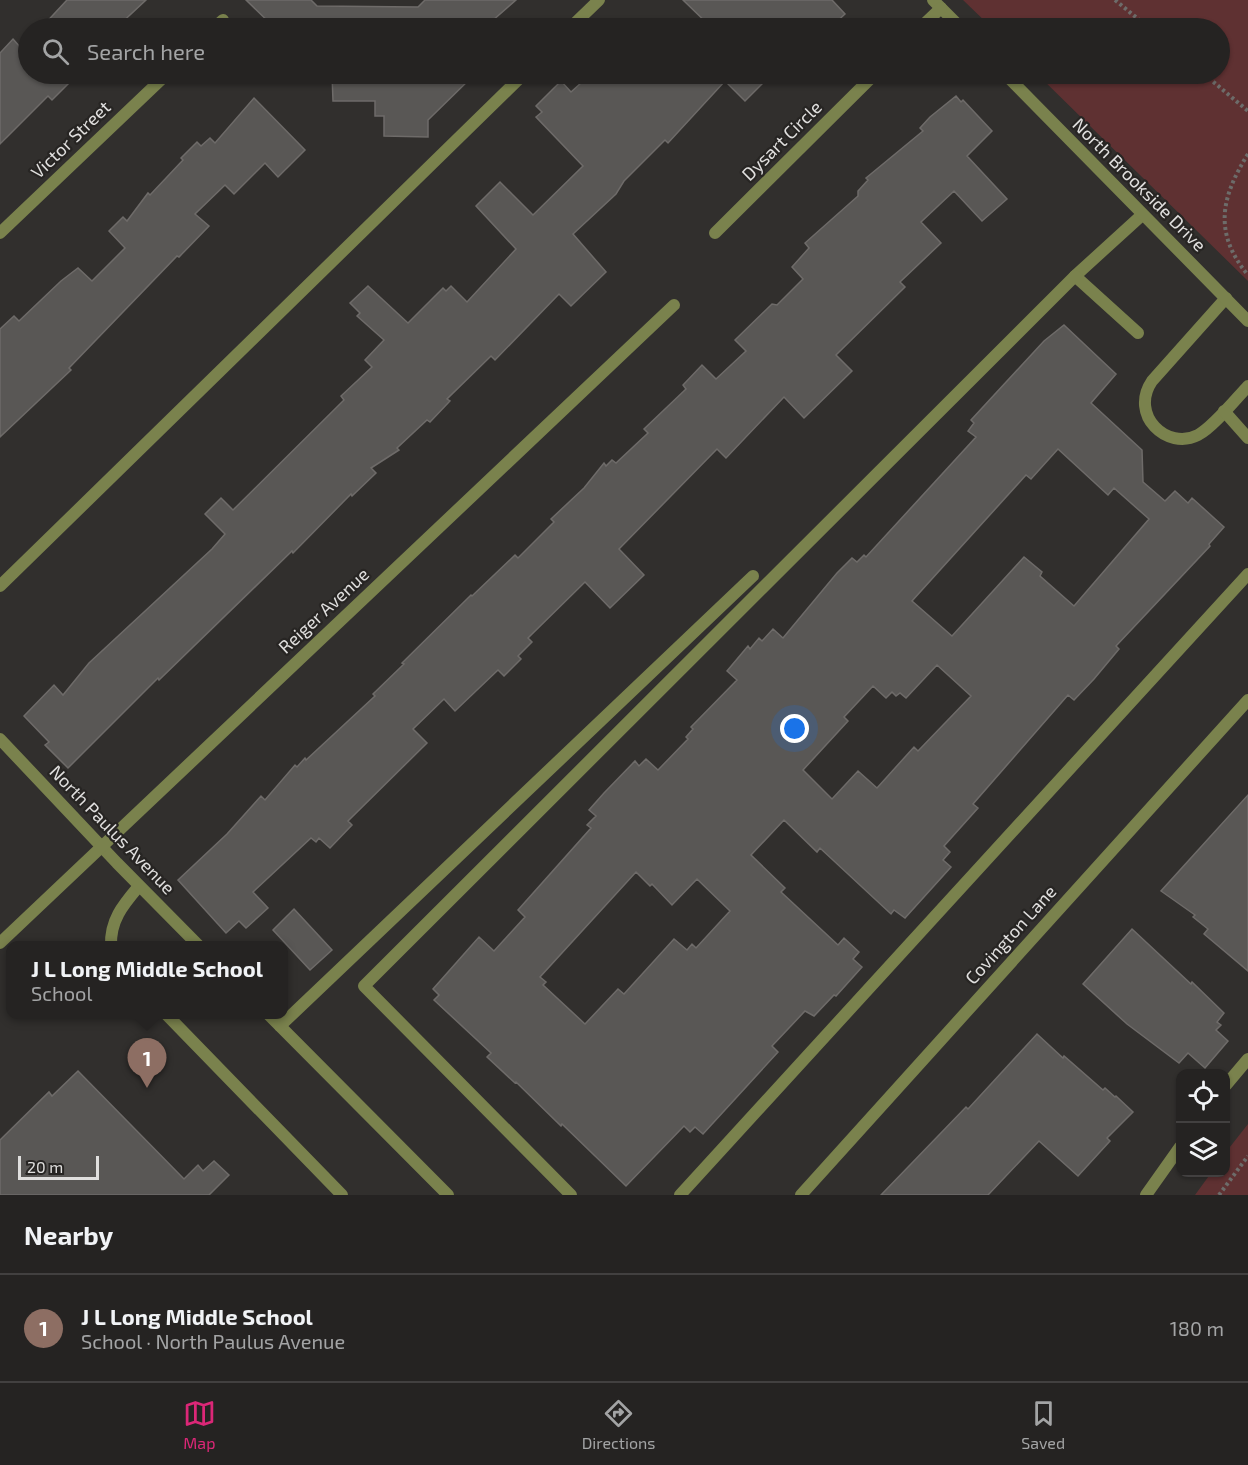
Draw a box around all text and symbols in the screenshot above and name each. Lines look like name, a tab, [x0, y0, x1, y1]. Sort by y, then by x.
search box	[18, 18, 1230, 84]
icon: search	[39, 35, 72, 68]
text: Search here	[87, 38, 205, 64]
street label: Victor Street	[26, 96, 115, 183]
street label: Dysart Circle	[737, 96, 826, 185]
street label: North Brookside Drive	[1068, 113, 1211, 256]
street label: Reiger Avenue	[274, 563, 373, 658]
your location	[780, 714, 809, 743]
street label: North Paulus Avenue	[45, 760, 180, 898]
street label: Covington Lane	[960, 880, 1060, 988]
popup	[6, 941, 288, 1019]
text: J L Long Middle School	[31, 955, 263, 981]
text: School	[31, 981, 92, 1005]
pin: 1	[128, 1038, 166, 1088]
map controls	[1176, 1069, 1230, 1177]
button: locate	[1176, 1069, 1230, 1123]
button: layers	[1176, 1123, 1230, 1177]
scale bar	[18, 1153, 99, 1180]
text: 20 m	[27, 1157, 63, 1176]
text: Nearby	[24, 1219, 113, 1250]
text: J L Long Middle School	[81, 1303, 313, 1329]
text: 1	[39, 1316, 48, 1340]
text: 180 m	[1170, 1316, 1224, 1340]
text: School · North Paulus Avenue	[81, 1329, 345, 1353]
tab: Map	[183, 1397, 216, 1452]
tab: Directions	[582, 1397, 655, 1452]
tab: Saved	[1021, 1397, 1065, 1452]

